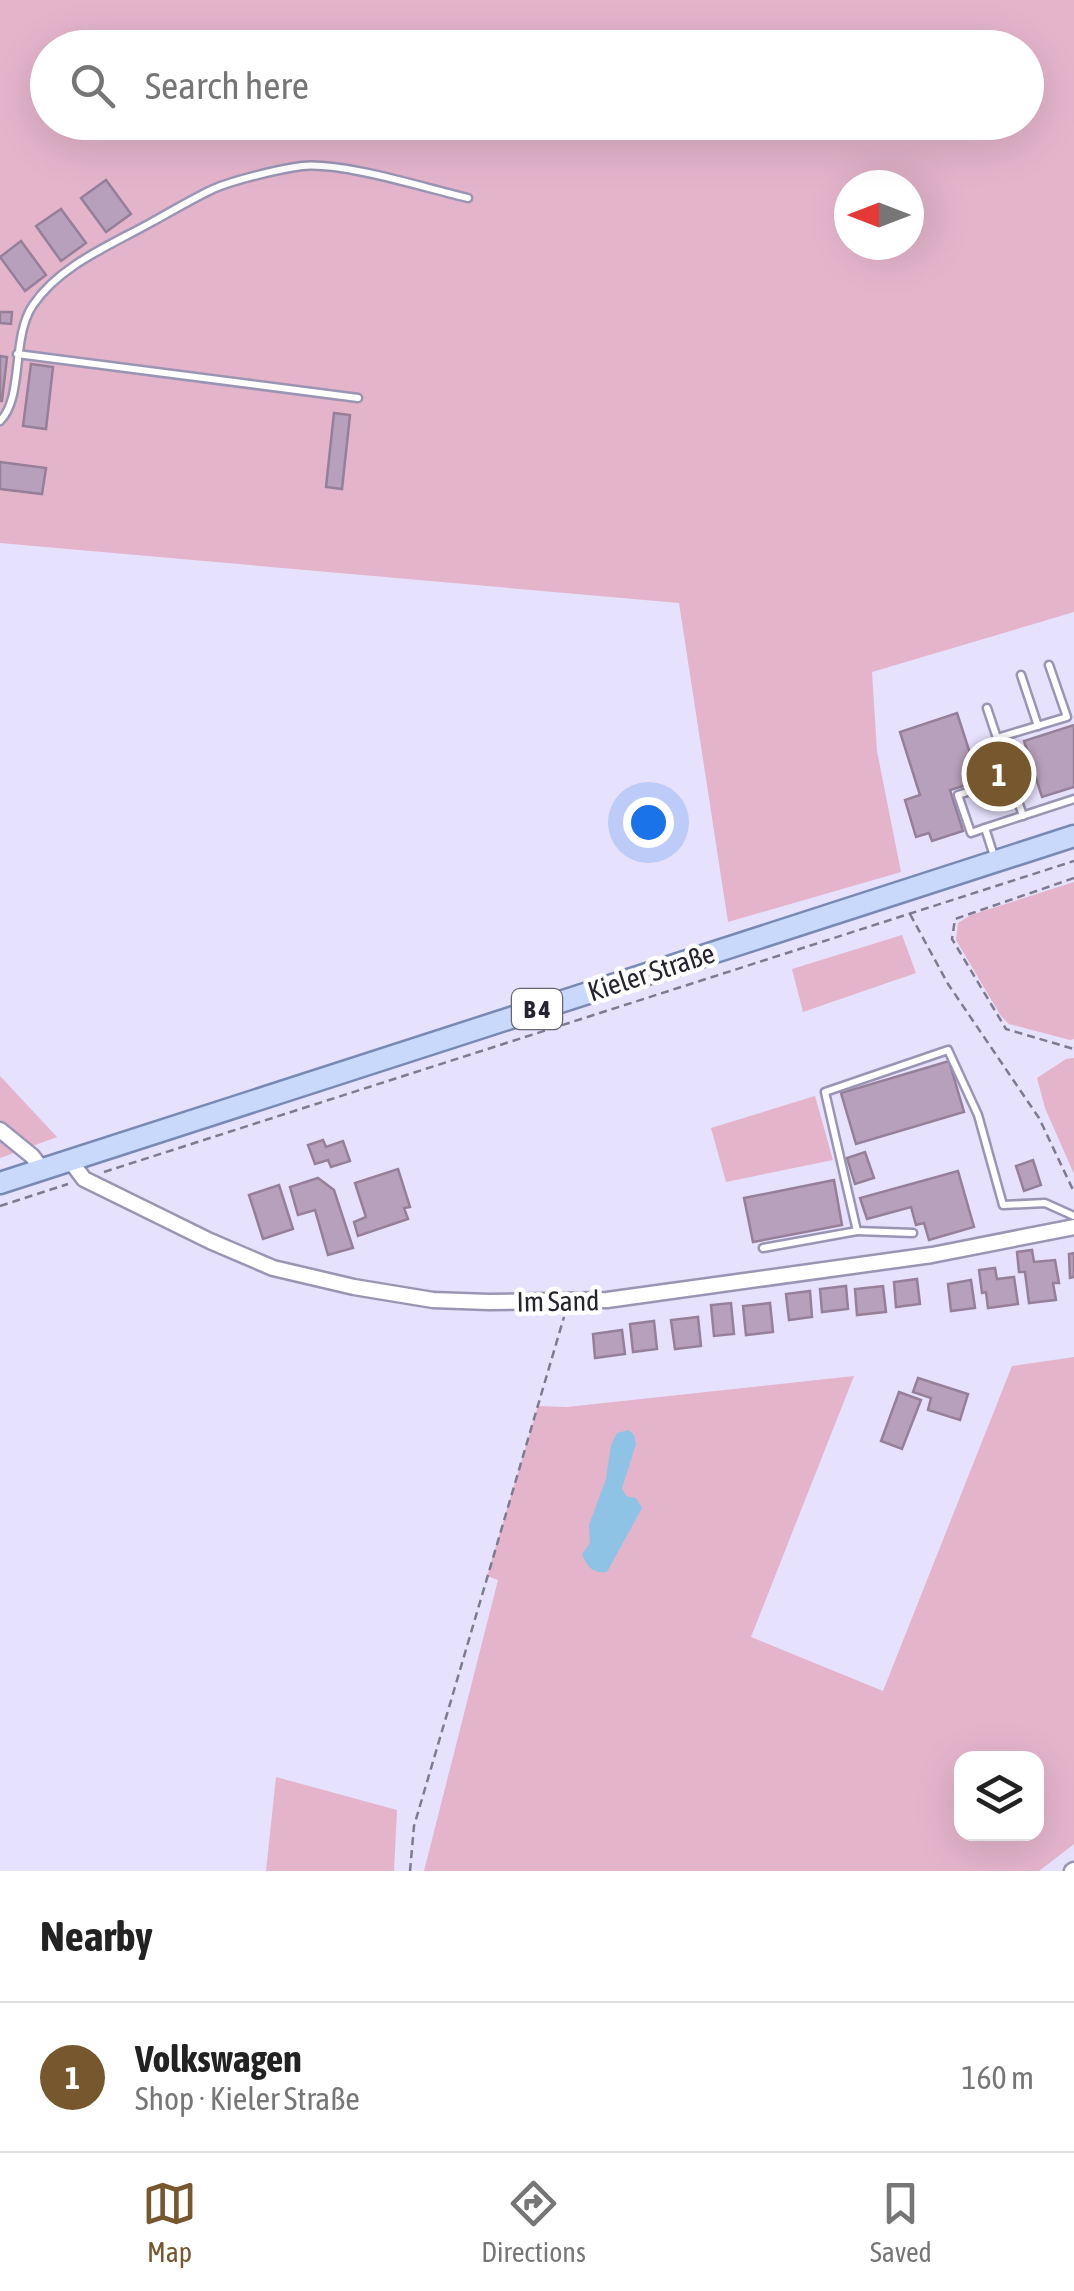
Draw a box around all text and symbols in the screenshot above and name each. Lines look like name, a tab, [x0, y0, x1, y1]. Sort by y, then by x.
search box	[30, 30, 1044, 140]
icon: search	[65, 58, 120, 113]
text: Search here	[145, 64, 309, 107]
north arrow	[834, 170, 924, 260]
pin: 1	[966, 736, 1032, 812]
your location	[623, 797, 674, 848]
street label: Kieler Straße	[584, 937, 718, 1007]
road number: B 4	[512, 989, 562, 1029]
street label: Im Sand	[516, 1284, 600, 1318]
map controls	[954, 1751, 1044, 1841]
button: layers	[954, 1751, 1044, 1841]
text: Nearby	[40, 1912, 153, 1960]
text: Volkswagen	[135, 2037, 302, 2080]
text: 1	[65, 2059, 80, 2096]
text: 160 m	[961, 2059, 1034, 2096]
text: Shop · Kieler Straße	[135, 2080, 360, 2117]
tab: Map	[142, 2176, 197, 2268]
tab: Directions	[481, 2176, 586, 2268]
tab: Saved	[870, 2176, 932, 2268]

